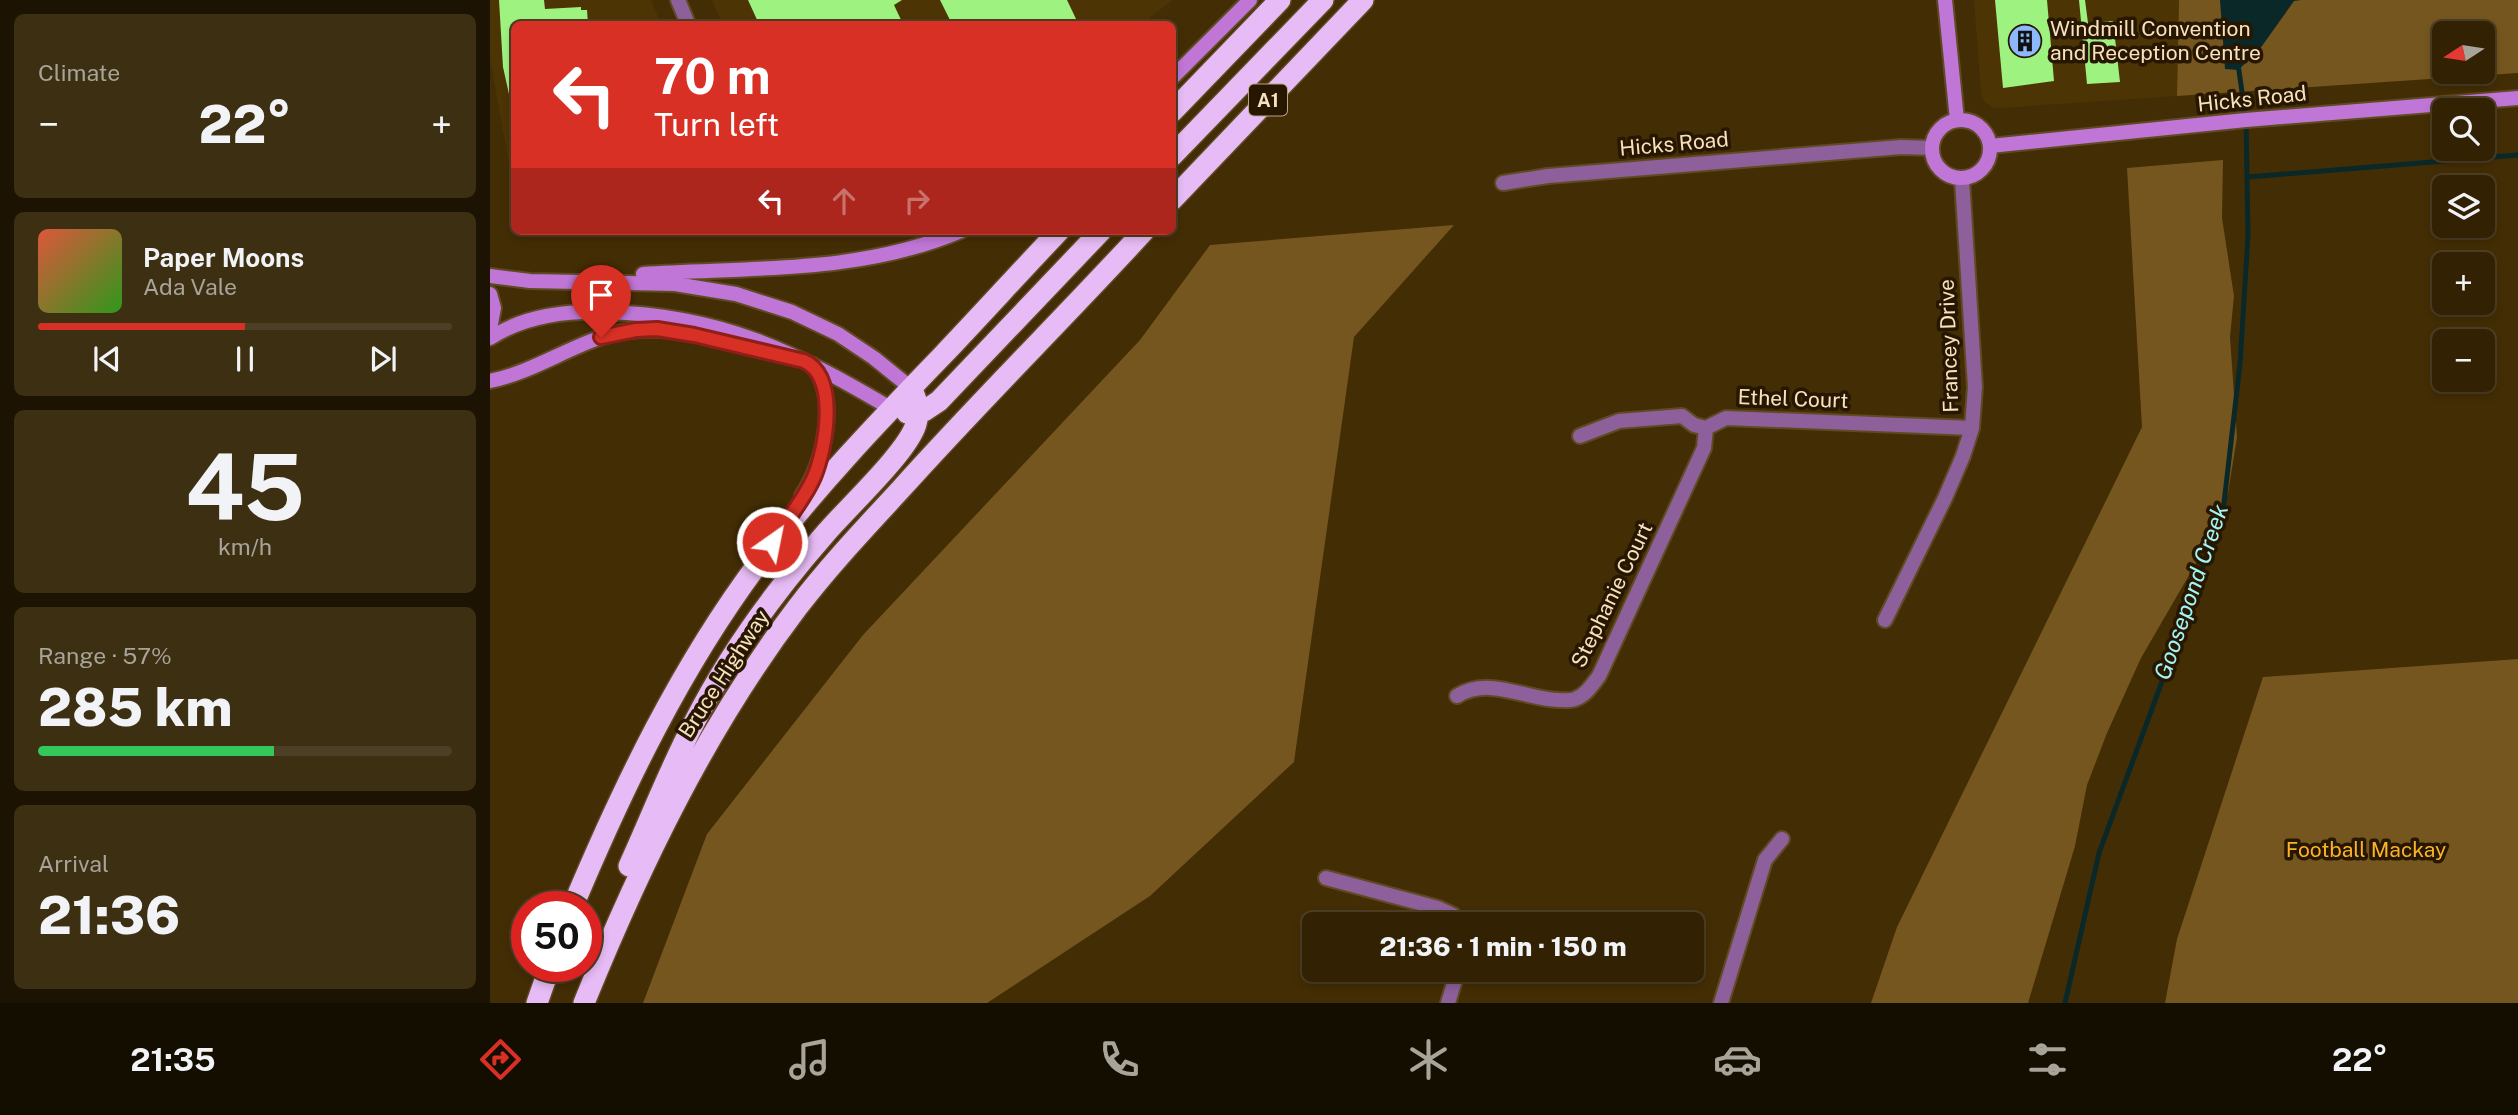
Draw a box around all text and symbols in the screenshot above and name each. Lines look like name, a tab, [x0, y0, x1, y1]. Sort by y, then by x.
place label: Windmill Convention and Reception Centre	[2050, 16, 2261, 65]
north arrow	[2432, 21, 2496, 84]
map controls	[2432, 21, 2495, 392]
building icon: Windmill Convention and Reception Centre	[2006, 22, 2044, 60]
text: 70 m	[654, 47, 771, 105]
icon: left	[539, 49, 630, 140]
text: Climate	[38, 59, 120, 86]
street label: Hicks Road	[2196, 80, 2308, 117]
road number: A1	[1249, 85, 1287, 116]
text: 22°	[199, 94, 291, 155]
button: search	[2432, 98, 2495, 161]
text: −	[38, 102, 59, 147]
text: +	[431, 102, 452, 147]
text: Turn left	[654, 106, 779, 143]
street label: Hicks Road	[1618, 126, 1730, 161]
button: layers	[2432, 175, 2495, 238]
icon: left	[752, 182, 790, 220]
icon: ahead	[825, 182, 863, 220]
icon: right	[898, 182, 936, 220]
text: Paper Moons	[143, 242, 304, 273]
button: +	[2432, 252, 2495, 315]
pin	[571, 265, 631, 337]
text: Ada Vale	[143, 273, 237, 300]
icon: arrive	[582, 276, 620, 314]
street label: Francey Drive	[1934, 279, 1963, 413]
button: −	[2432, 329, 2495, 392]
icon: previous	[88, 340, 126, 378]
icon: pause	[226, 340, 264, 378]
icon: next	[364, 340, 402, 378]
street label: Ethel Court	[1737, 384, 1849, 413]
text: 45	[185, 434, 305, 540]
water label: Goosepond Creek	[2148, 500, 2233, 683]
position arrow	[735, 505, 809, 579]
street label: Stephanie Court	[1566, 518, 1658, 671]
text: km/h	[218, 533, 272, 560]
street label: Bruce Highway	[673, 605, 774, 742]
text: Range · 57%	[38, 642, 172, 669]
text: 285 km	[38, 677, 232, 738]
park label: Football Mackay	[2286, 837, 2446, 862]
text: Arrival	[38, 850, 109, 877]
text: 21:36	[38, 885, 180, 946]
speed limit sign: 50	[511, 891, 602, 982]
text: 21:36 · 1 min · 150 m	[1379, 931, 1627, 962]
icon: directions	[476, 1035, 525, 1084]
icon: music	[785, 1035, 834, 1084]
icon: phone	[1095, 1035, 1144, 1084]
icon: climate	[1404, 1035, 1453, 1084]
icon: car	[1713, 1035, 1762, 1084]
icon: filters	[2023, 1035, 2072, 1084]
text: 21:35	[130, 1041, 216, 1078]
text: 22°	[2332, 1041, 2388, 1078]

